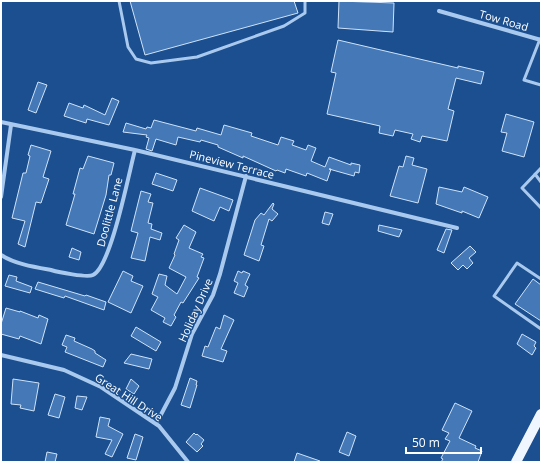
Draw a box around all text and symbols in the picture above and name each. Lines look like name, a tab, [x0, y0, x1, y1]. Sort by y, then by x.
street label: Tow Road	[478, 6, 530, 34]
street label: Pineview Terrace	[188, 146, 276, 182]
street label: Doolittle Lane	[93, 176, 125, 248]
street label: Holiday Drive	[174, 276, 216, 344]
street label: Great Hill Drive	[92, 370, 166, 424]
scale bar	[406, 429, 481, 455]
text: 50 m	[412, 434, 440, 451]

